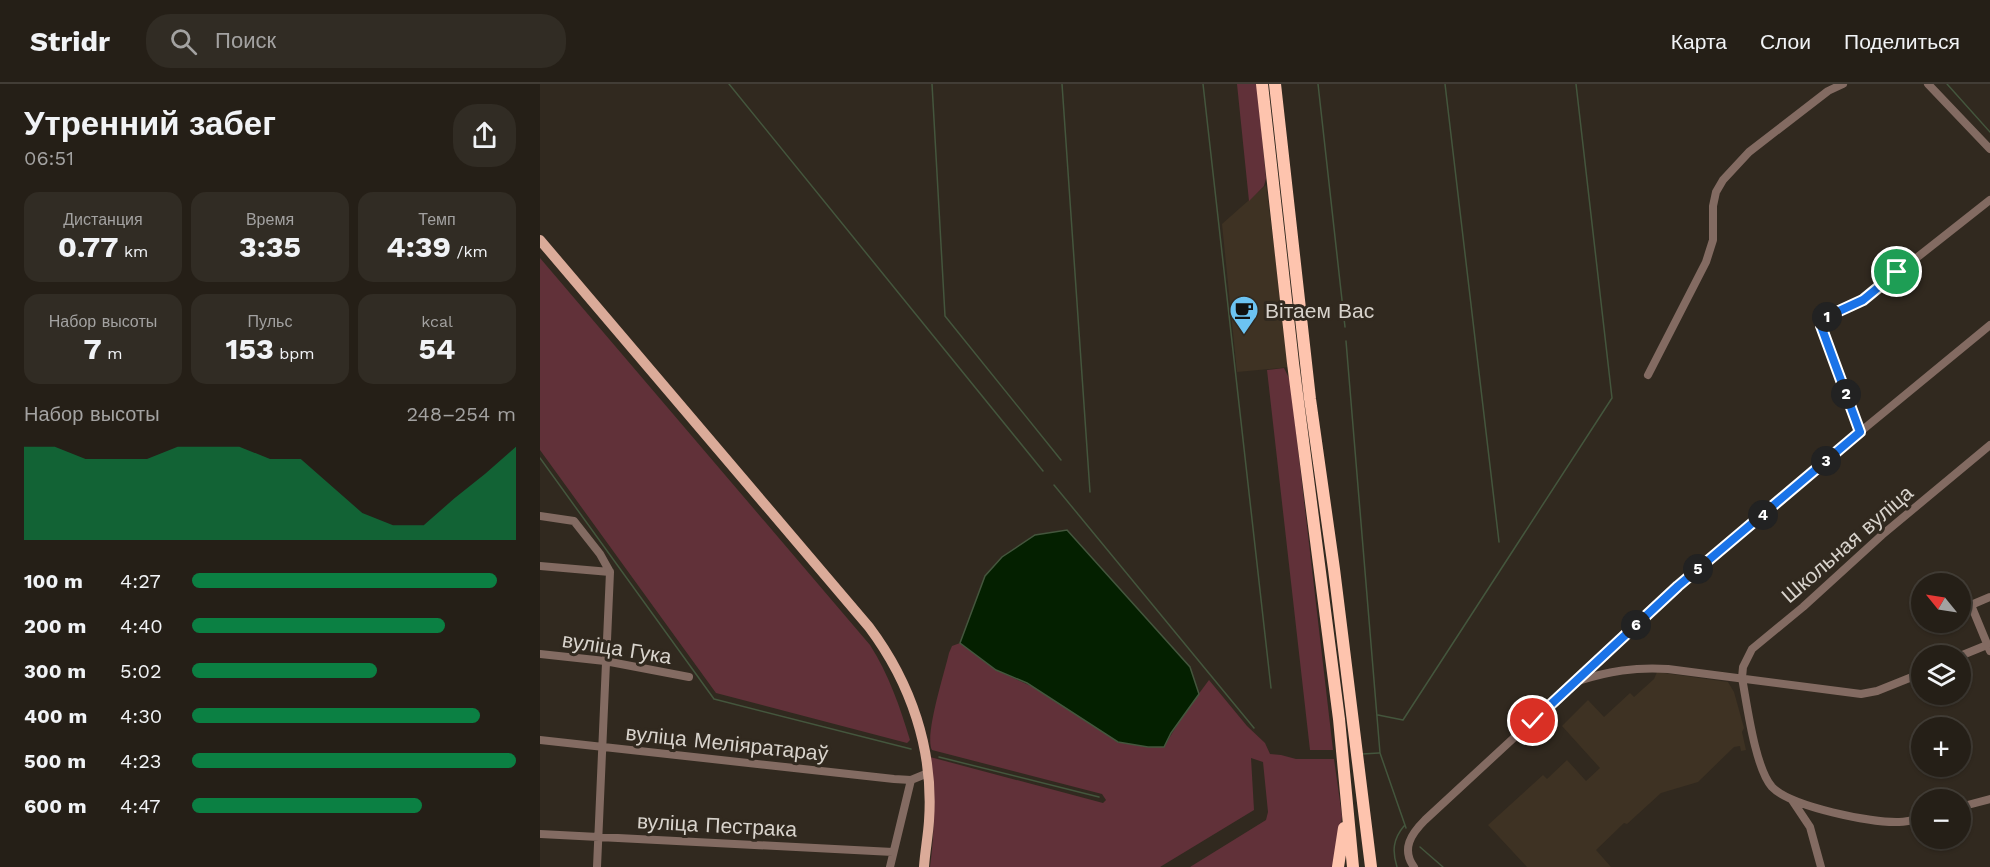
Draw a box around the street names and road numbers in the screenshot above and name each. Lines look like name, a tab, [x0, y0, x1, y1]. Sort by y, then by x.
street label: Школьная вуліца	[1776, 480, 1918, 608]
street label: вуліца Гука	[561, 627, 674, 669]
street label: вуліца Меліяратараў	[625, 720, 830, 766]
street label: вуліца Пестрака	[636, 808, 798, 842]

